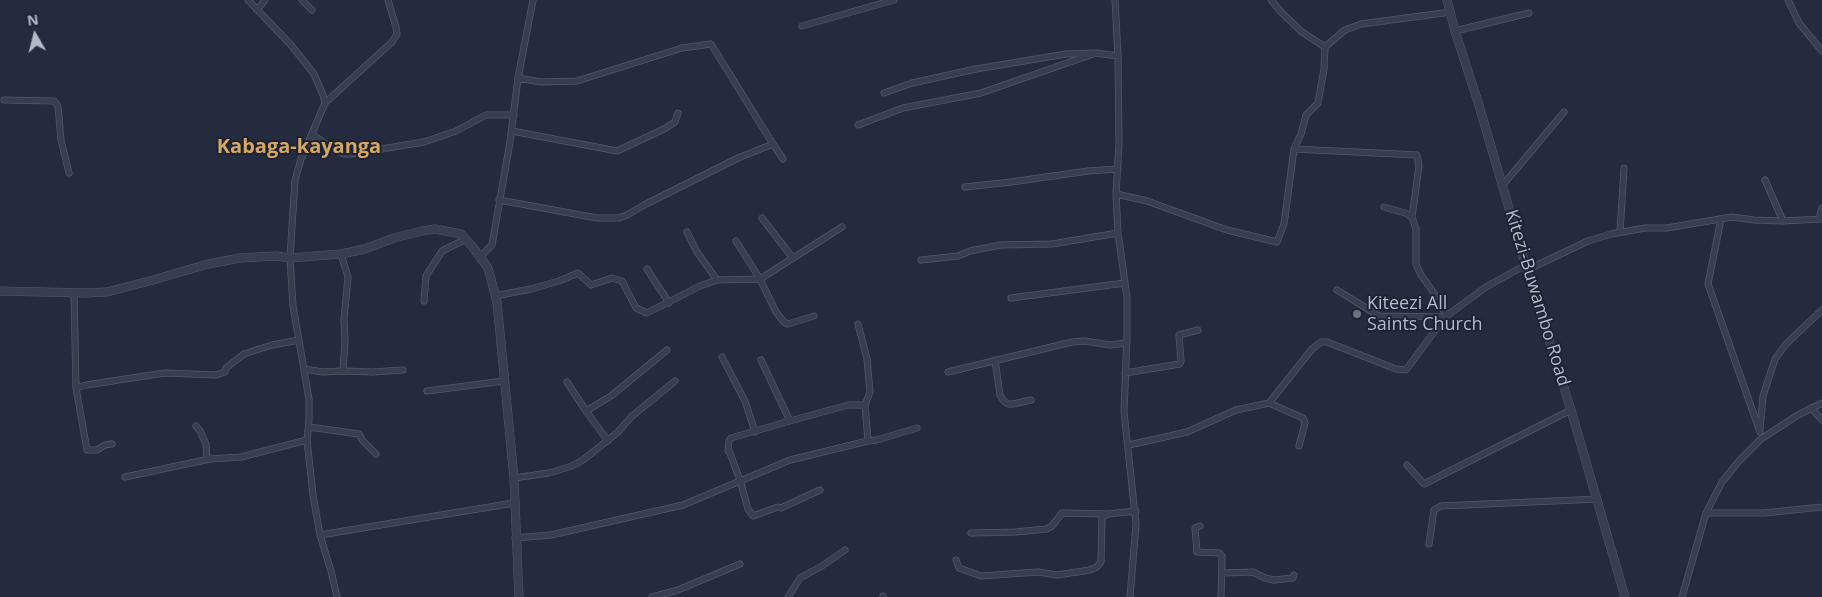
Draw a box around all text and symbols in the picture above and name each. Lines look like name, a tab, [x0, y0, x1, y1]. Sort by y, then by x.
text: N	[26, 9, 40, 30]
north arrow	[10, 10, 60, 60]
district label: Kabaga-kayanga	[217, 135, 381, 159]
street label: Kitezi-Buwambo Road	[1500, 207, 1574, 389]
place label: Kiteezi All Saints Church	[1367, 293, 1483, 336]
marker: Kiteezi All Saints Church	[1351, 308, 1363, 320]

